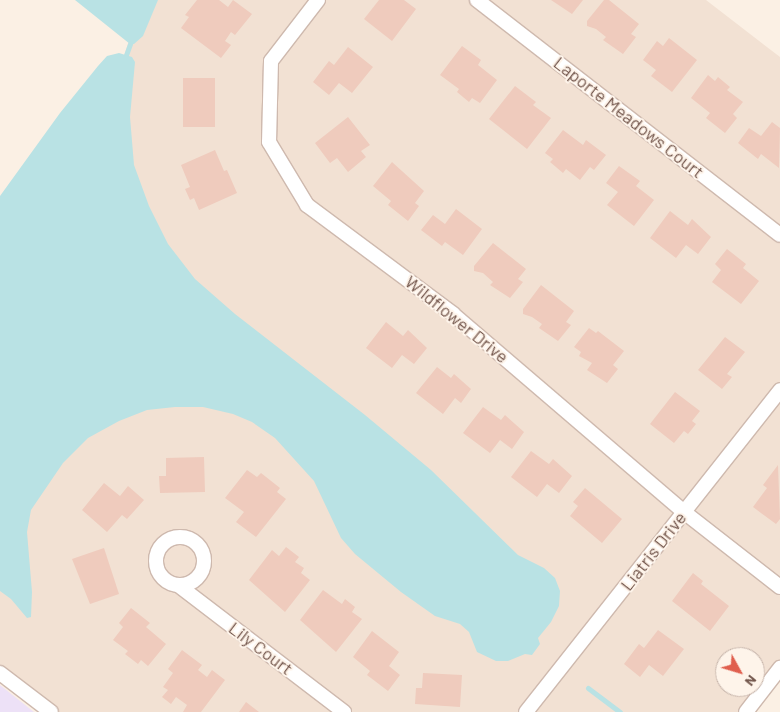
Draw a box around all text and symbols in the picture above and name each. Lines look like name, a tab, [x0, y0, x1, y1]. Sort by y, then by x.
street label: Laporte Meadows Court	[550, 52, 708, 182]
street label: Wildflower Drive	[401, 271, 513, 367]
street label: Liatris Drive	[616, 507, 690, 595]
street label: Lily Court	[225, 617, 297, 679]
north arrow	[715, 647, 765, 697]
text: N	[742, 672, 761, 690]

